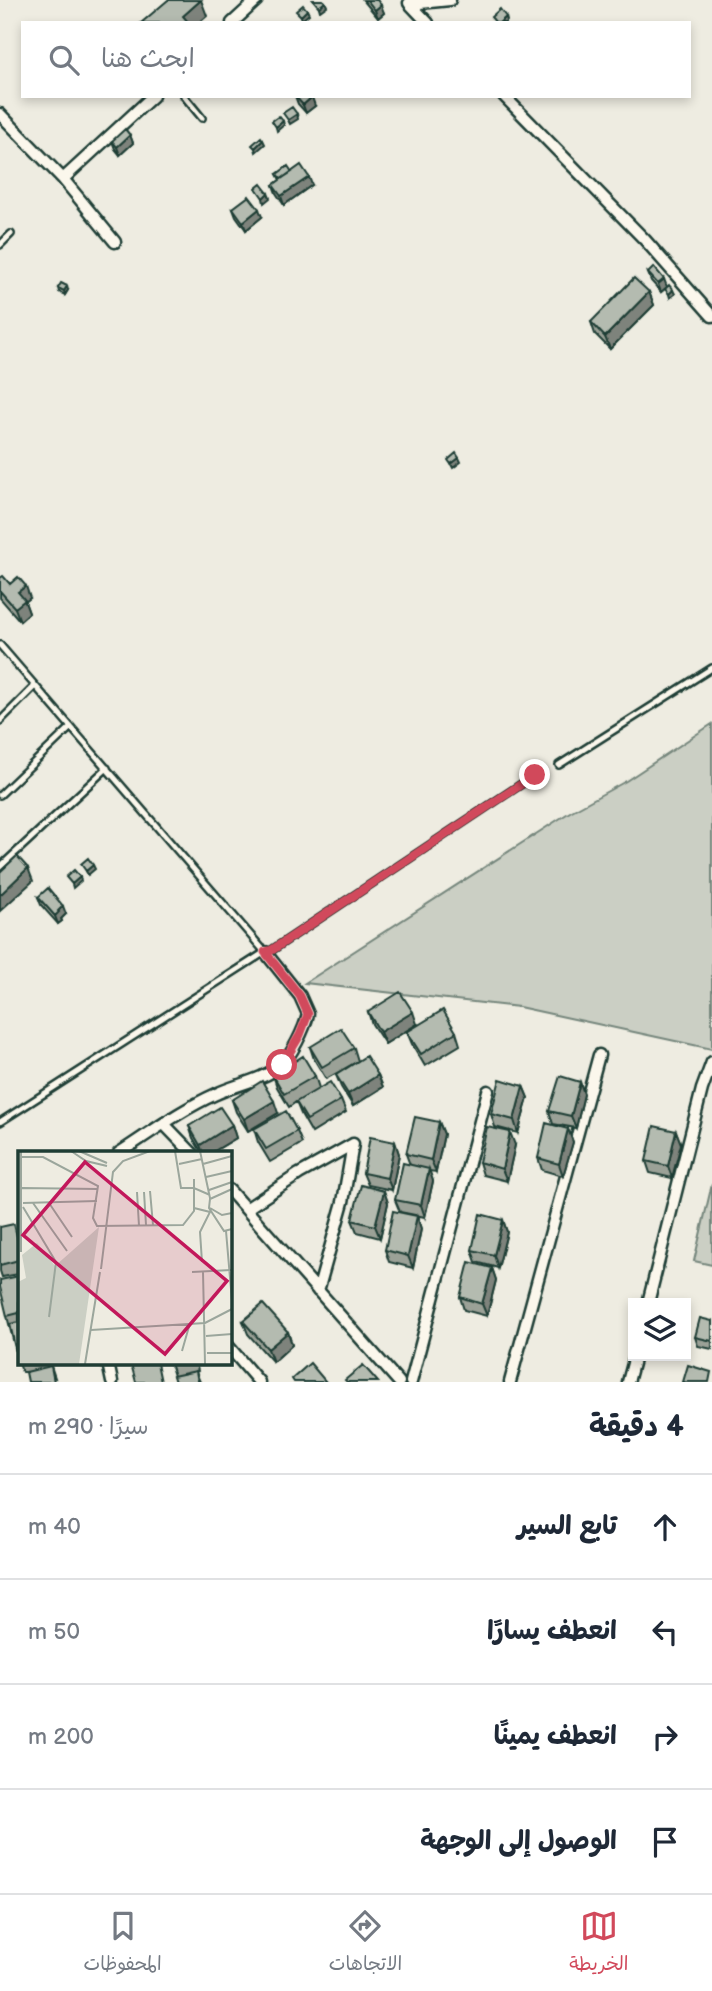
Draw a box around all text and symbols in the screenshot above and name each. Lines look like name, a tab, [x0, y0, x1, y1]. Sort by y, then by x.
search box	[21, 21, 691, 98]
icon: search	[45, 41, 83, 79]
text: ابحث هنا	[101, 44, 195, 75]
route end	[519, 759, 550, 790]
route start	[266, 1049, 297, 1080]
inset map	[18, 1151, 231, 1364]
map controls	[628, 1298, 691, 1361]
button: layers	[628, 1298, 691, 1361]
text: 4 دقيقة	[589, 1409, 684, 1445]
text: سيرًا · 290 m	[28, 1413, 149, 1441]
icon: ahead	[646, 1508, 684, 1546]
text: تابع السير	[517, 1511, 617, 1542]
text: 40 m	[28, 1513, 81, 1541]
icon: left	[646, 1613, 684, 1651]
text: انعطف يسارًا	[487, 1616, 617, 1647]
text: 50 m	[28, 1618, 80, 1646]
icon: right	[646, 1718, 684, 1756]
text: انعطف يمينًا	[494, 1721, 617, 1752]
text: 200 m	[28, 1723, 94, 1751]
icon: arrive	[646, 1823, 684, 1861]
text: الوصول إلى الوجهة	[420, 1826, 617, 1857]
tab: المحفوظات	[84, 1907, 162, 1980]
tab: الاتجاهات	[329, 1907, 402, 1980]
tab: الخريطة	[569, 1907, 628, 1980]

